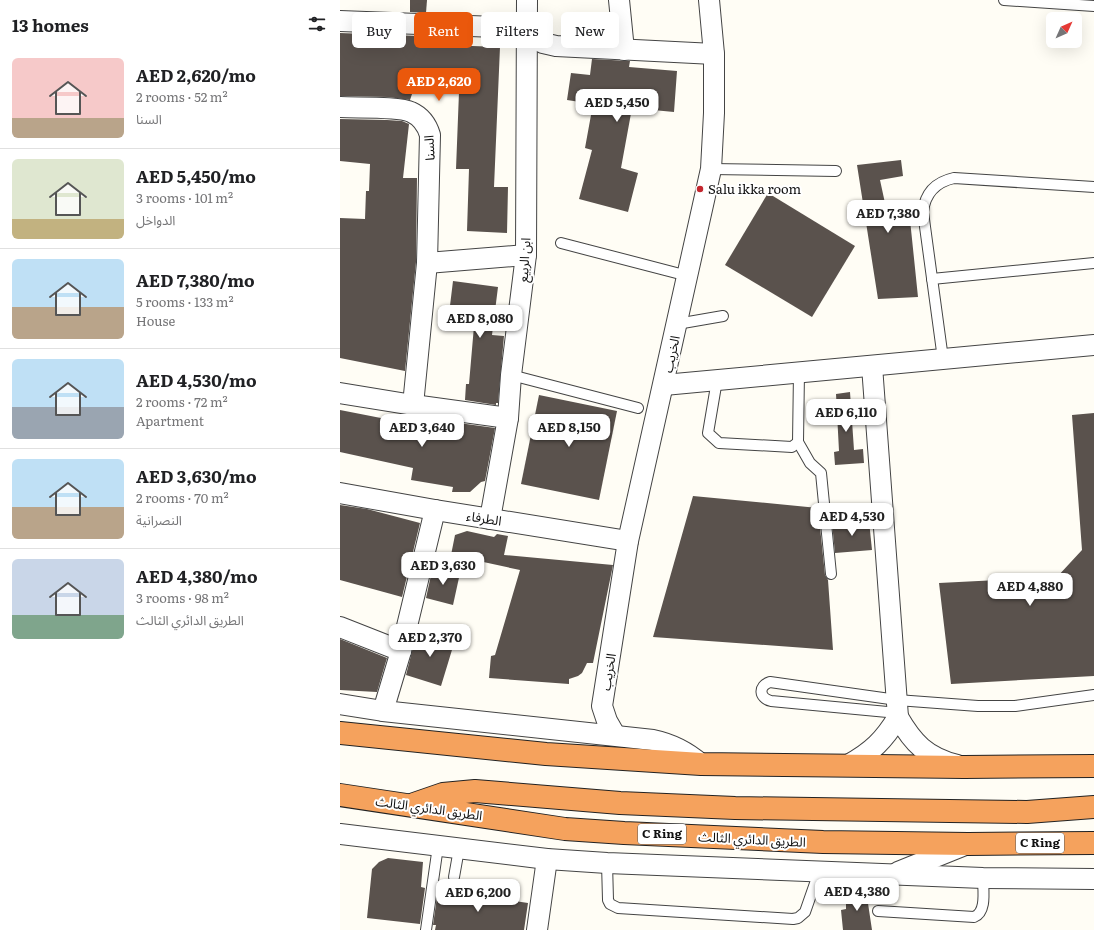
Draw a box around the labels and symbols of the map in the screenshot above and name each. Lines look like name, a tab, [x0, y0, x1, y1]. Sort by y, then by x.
north arrow	[1046, 12, 1082, 48]
pin: AED 2,620	[393, 68, 485, 102]
pin: AED 5,450	[571, 89, 663, 123]
street label: السنا	[418, 135, 439, 161]
place label: Salu ikka room	[708, 179, 802, 198]
marker: Salu ikka room	[695, 184, 705, 194]
pin: AED 7,380	[842, 200, 934, 234]
street label: ابن الربيع	[512, 237, 537, 283]
pin: AED 8,080	[434, 305, 526, 339]
street label: الخريب	[657, 334, 684, 374]
pin: AED 6,110	[800, 399, 892, 433]
pin: AED 3,640	[376, 414, 468, 448]
pin: AED 8,150	[523, 414, 615, 448]
pin: AED 4,530	[806, 503, 898, 537]
street label: الطرفاء	[465, 505, 503, 530]
pin: AED 3,630	[397, 552, 489, 586]
pin: AED 4,880	[984, 573, 1076, 607]
pin: AED 2,370	[384, 624, 476, 658]
street label: الخريب	[595, 652, 620, 692]
street label: الطريق الدائري الثالث	[374, 791, 484, 826]
road number: C Ring	[638, 824, 686, 844]
street label: الطريق الدائري الثالث	[698, 826, 806, 853]
road number: C Ring	[1016, 833, 1064, 853]
pin: AED 4,380	[811, 878, 903, 912]
pin: AED 6,200	[432, 879, 524, 913]

